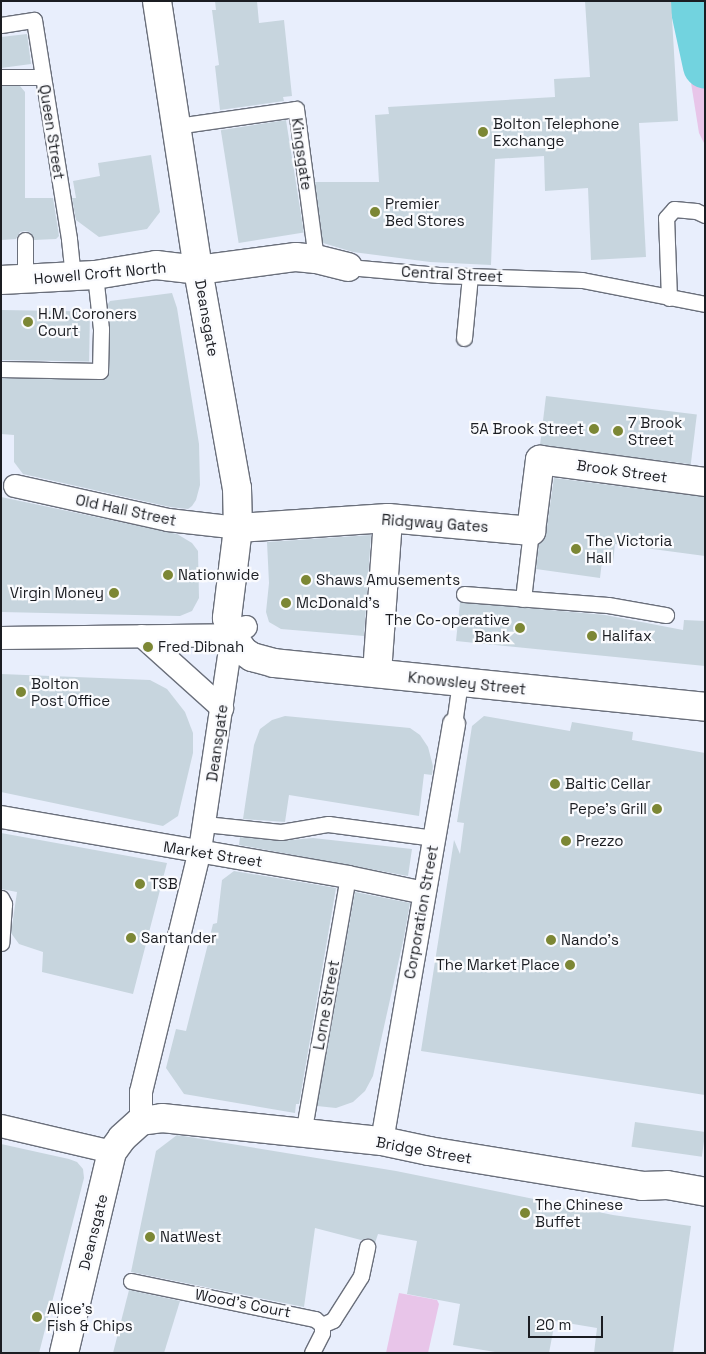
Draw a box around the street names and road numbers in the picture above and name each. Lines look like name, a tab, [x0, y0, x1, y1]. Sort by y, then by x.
street label: Queen Street	[36, 83, 68, 181]
street label: Kingsgate	[288, 117, 316, 191]
street label: Howell Croft North	[33, 258, 167, 288]
street label: Central Street	[401, 262, 503, 286]
street label: Deansgate	[191, 278, 223, 358]
street label: Brook Street	[575, 456, 669, 486]
street label: Old Hall Street	[74, 491, 178, 529]
street label: Ridgway Gates	[381, 510, 489, 536]
street label: Knowsley Street	[407, 668, 527, 698]
street label: Deansgate	[203, 703, 231, 783]
street label: Market Street	[162, 837, 264, 871]
street label: Corporation Street	[400, 844, 442, 980]
street label: Lorne Street	[309, 959, 343, 1051]
street label: Bridge Street	[375, 1133, 473, 1167]
street label: Deansgate	[75, 1192, 111, 1272]
street label: Wood's Court	[194, 1285, 292, 1321]

